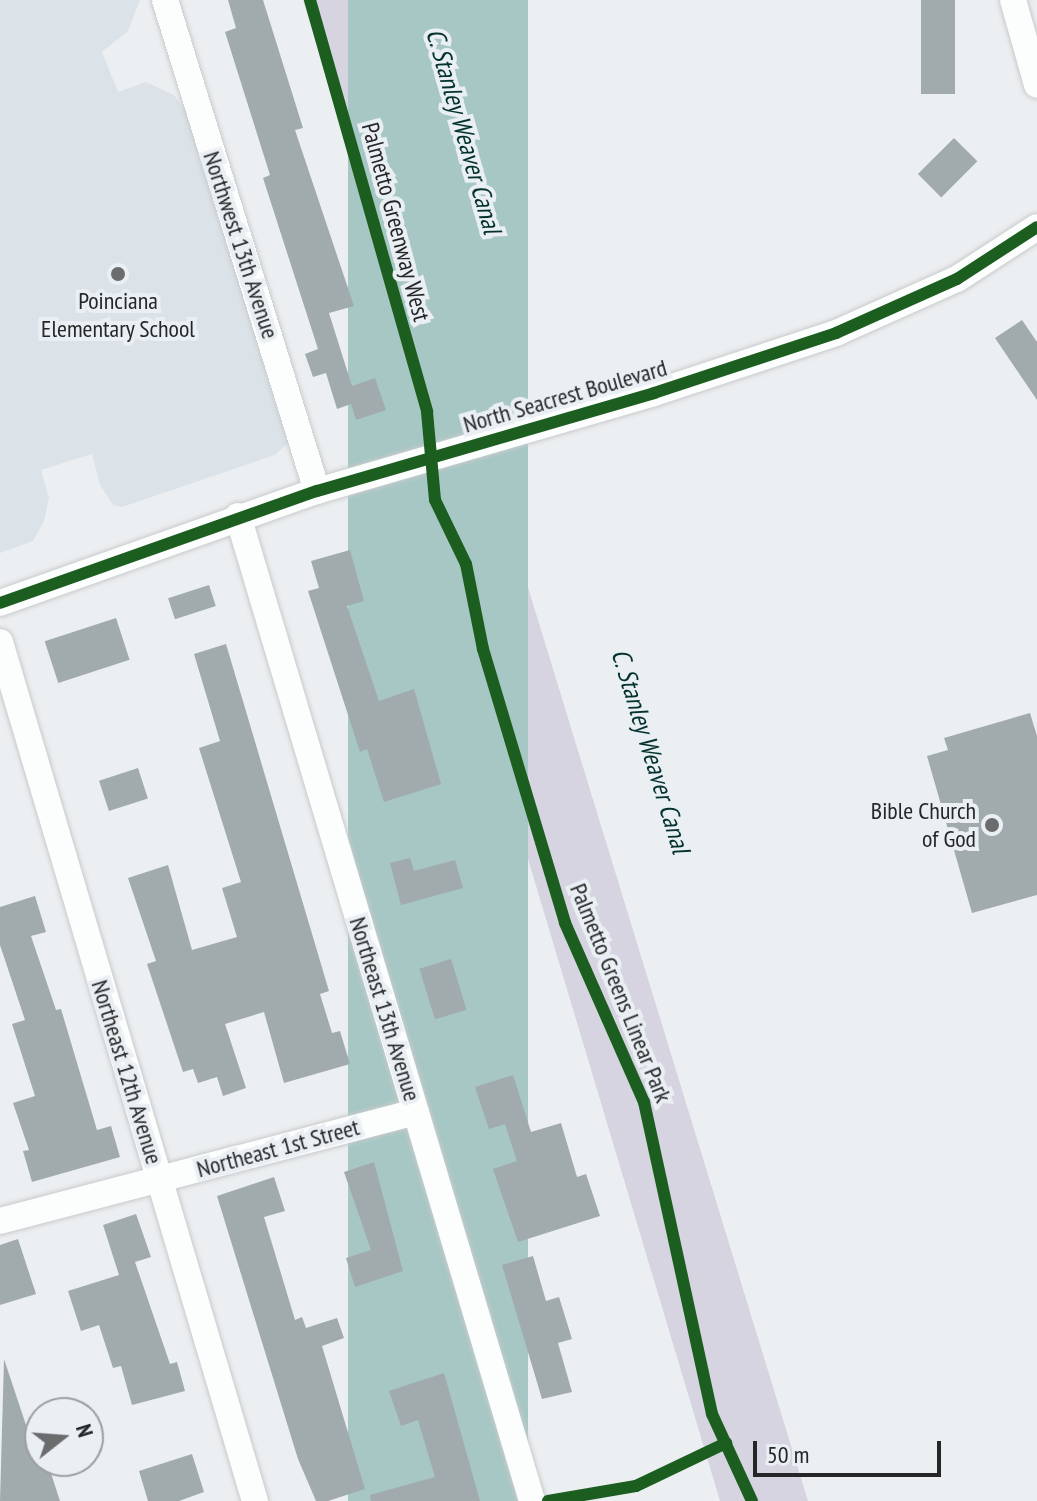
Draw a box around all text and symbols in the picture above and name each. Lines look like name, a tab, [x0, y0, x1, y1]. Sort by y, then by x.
water label: C. Stanley Weaver Canal	[419, 23, 509, 239]
street label: Palmetto Greenway West	[355, 119, 437, 325]
street label: Northwest 13th Avenue	[197, 147, 285, 343]
marker: Poinciana Elementary School	[109, 265, 127, 283]
place label: Poinciana Elementary School	[41, 287, 195, 343]
street label: North Seacrest Boulevard	[460, 353, 670, 439]
water label: C. Stanley Weaver Canal	[605, 644, 697, 858]
place label: Bible Church of God	[871, 797, 976, 853]
marker: Bible Church of God	[983, 816, 1001, 834]
street label: Palmetto Greens Linear Park	[564, 879, 678, 1107]
street label: Northeast 13th Avenue	[343, 913, 427, 1105]
street label: Northeast 12th Avenue	[85, 976, 169, 1168]
street label: Northeast 1st Street	[194, 1112, 362, 1184]
north arrow	[24, 1397, 104, 1477]
text: N	[70, 1421, 100, 1440]
scale bar	[757, 1425, 945, 1475]
text: 50 m	[767, 1439, 809, 1470]

